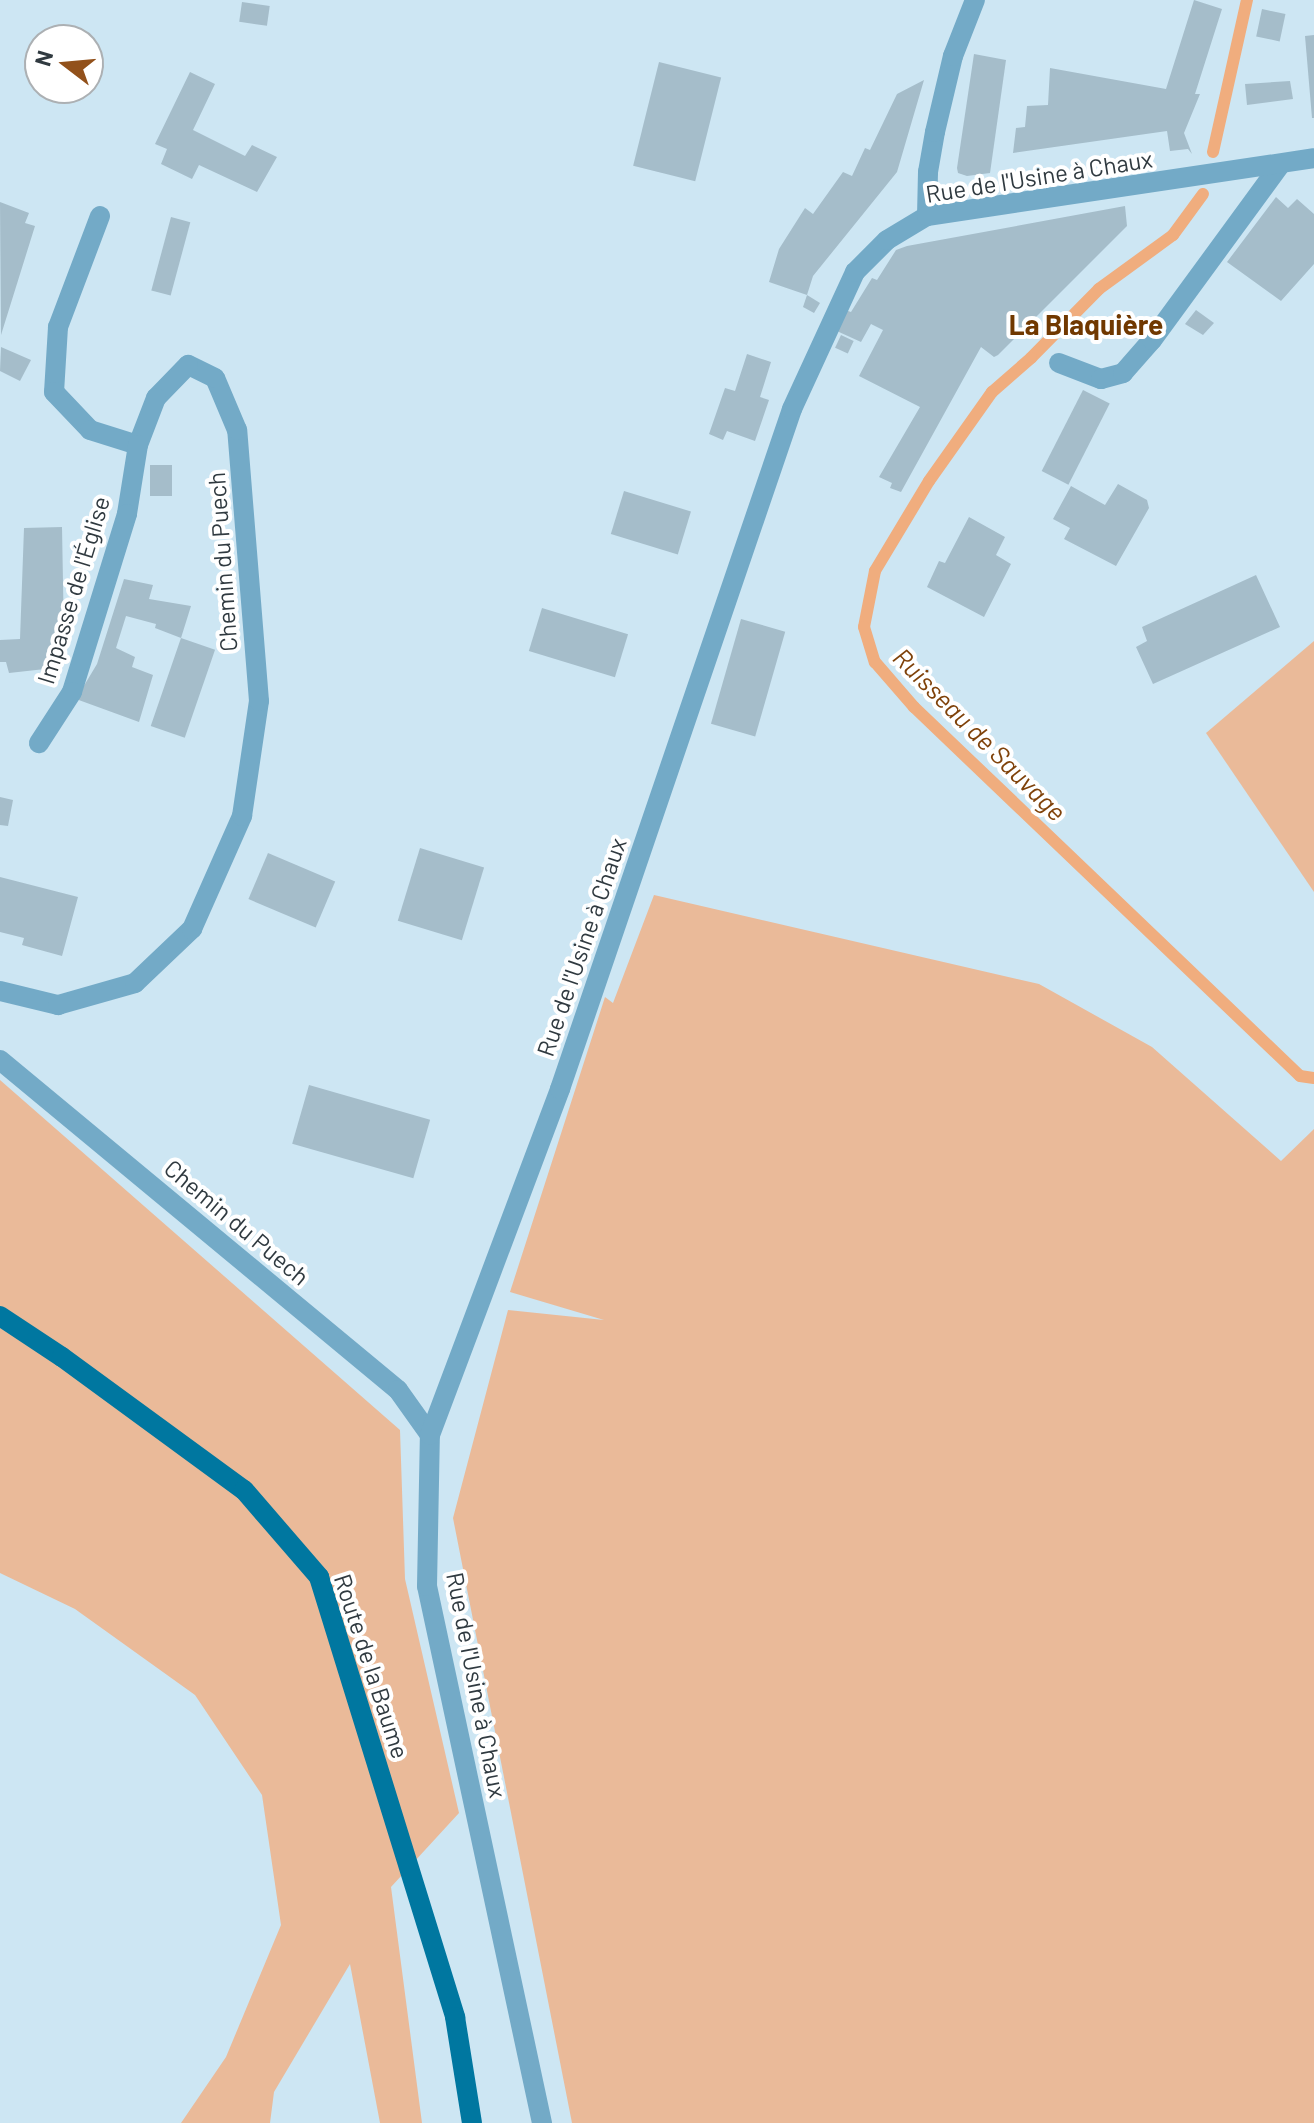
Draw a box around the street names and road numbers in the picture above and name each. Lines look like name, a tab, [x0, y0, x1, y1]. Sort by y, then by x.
street label: Rue de l'Usine à Chaux	[924, 144, 1154, 208]
street label: Chemin du Puech	[201, 471, 243, 653]
street label: Impasse de l'Église	[31, 493, 115, 687]
street label: Rue de l'Usine à Chaux	[530, 834, 632, 1060]
street label: Chemin du Puech	[159, 1153, 315, 1291]
street label: Route de la Baume	[329, 1570, 415, 1762]
street label: Rue de l'Usine à Chaux	[441, 1570, 513, 1800]

